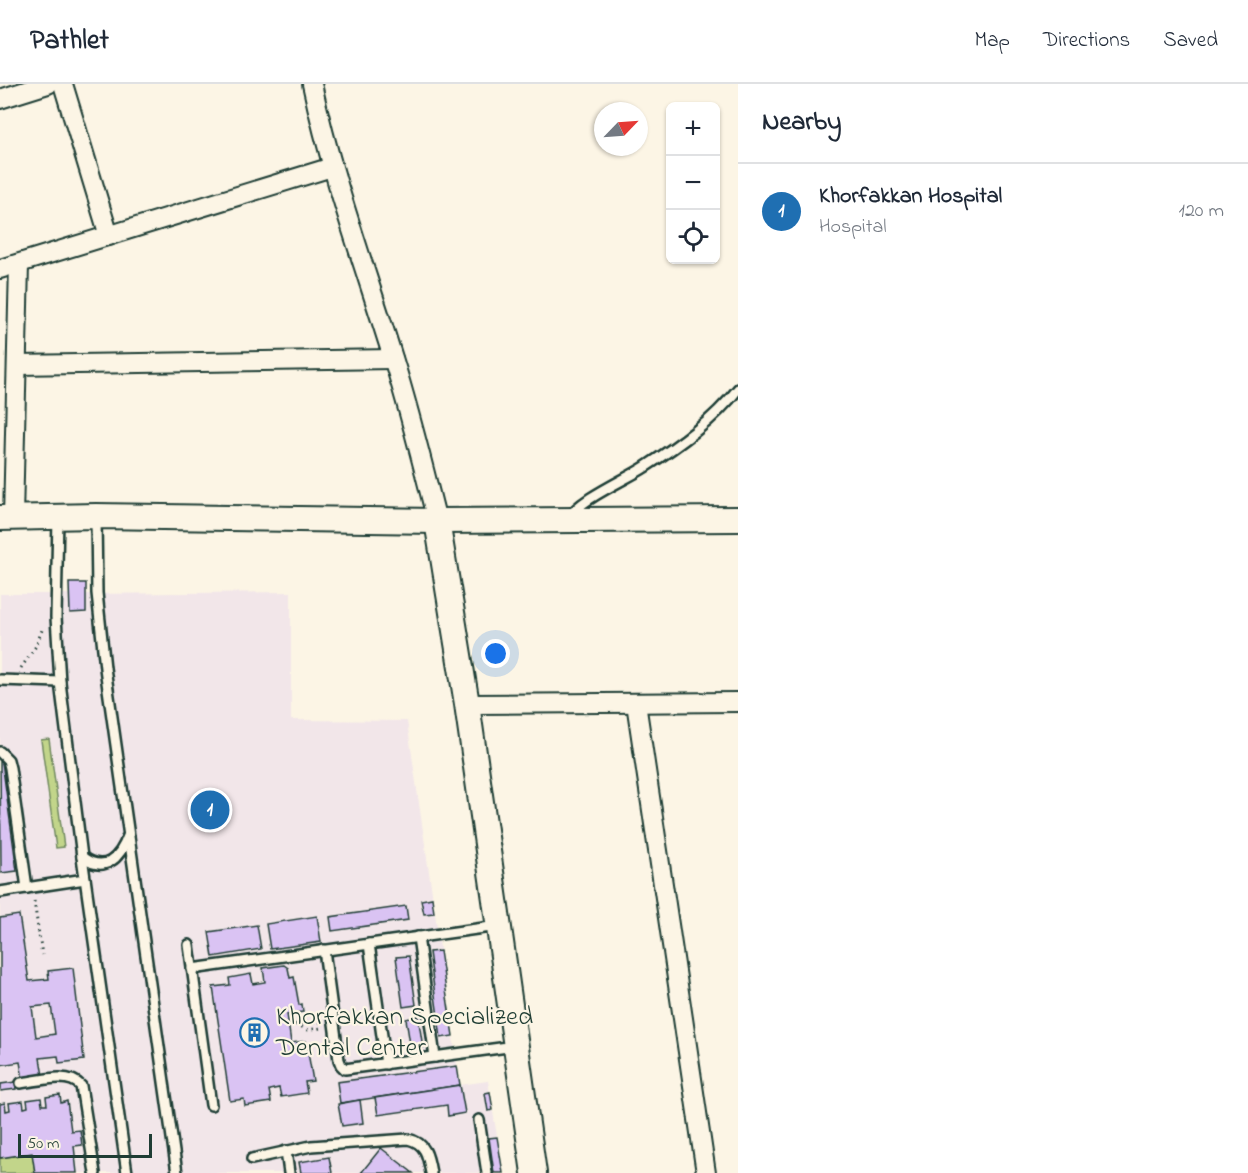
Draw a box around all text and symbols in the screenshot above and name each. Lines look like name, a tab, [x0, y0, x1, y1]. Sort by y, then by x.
text: Pathlet	[30, 21, 109, 62]
text: Map	[974, 26, 1010, 56]
text: Directions	[1043, 26, 1130, 56]
text: Saved	[1163, 26, 1218, 56]
north arrow	[594, 102, 648, 156]
map controls	[666, 102, 720, 264]
button: +	[666, 102, 720, 156]
text: Nearby	[762, 104, 841, 142]
button: −	[666, 156, 720, 210]
text: Khorfakkan Hospital	[819, 181, 1002, 213]
text: 1	[778, 197, 785, 226]
text: 120 m	[1179, 197, 1224, 226]
button: locate	[666, 210, 720, 264]
text: Hospital	[819, 213, 887, 242]
your location	[481, 639, 510, 668]
pin: 1	[190, 788, 230, 832]
place label: Khorfakkan Specialized Dental Center	[275, 998, 533, 1068]
building icon: Khorfakkan Specialized Dental Center	[239, 1017, 271, 1049]
scale bar	[18, 1131, 152, 1158]
text: 50 m	[27, 1132, 59, 1156]

